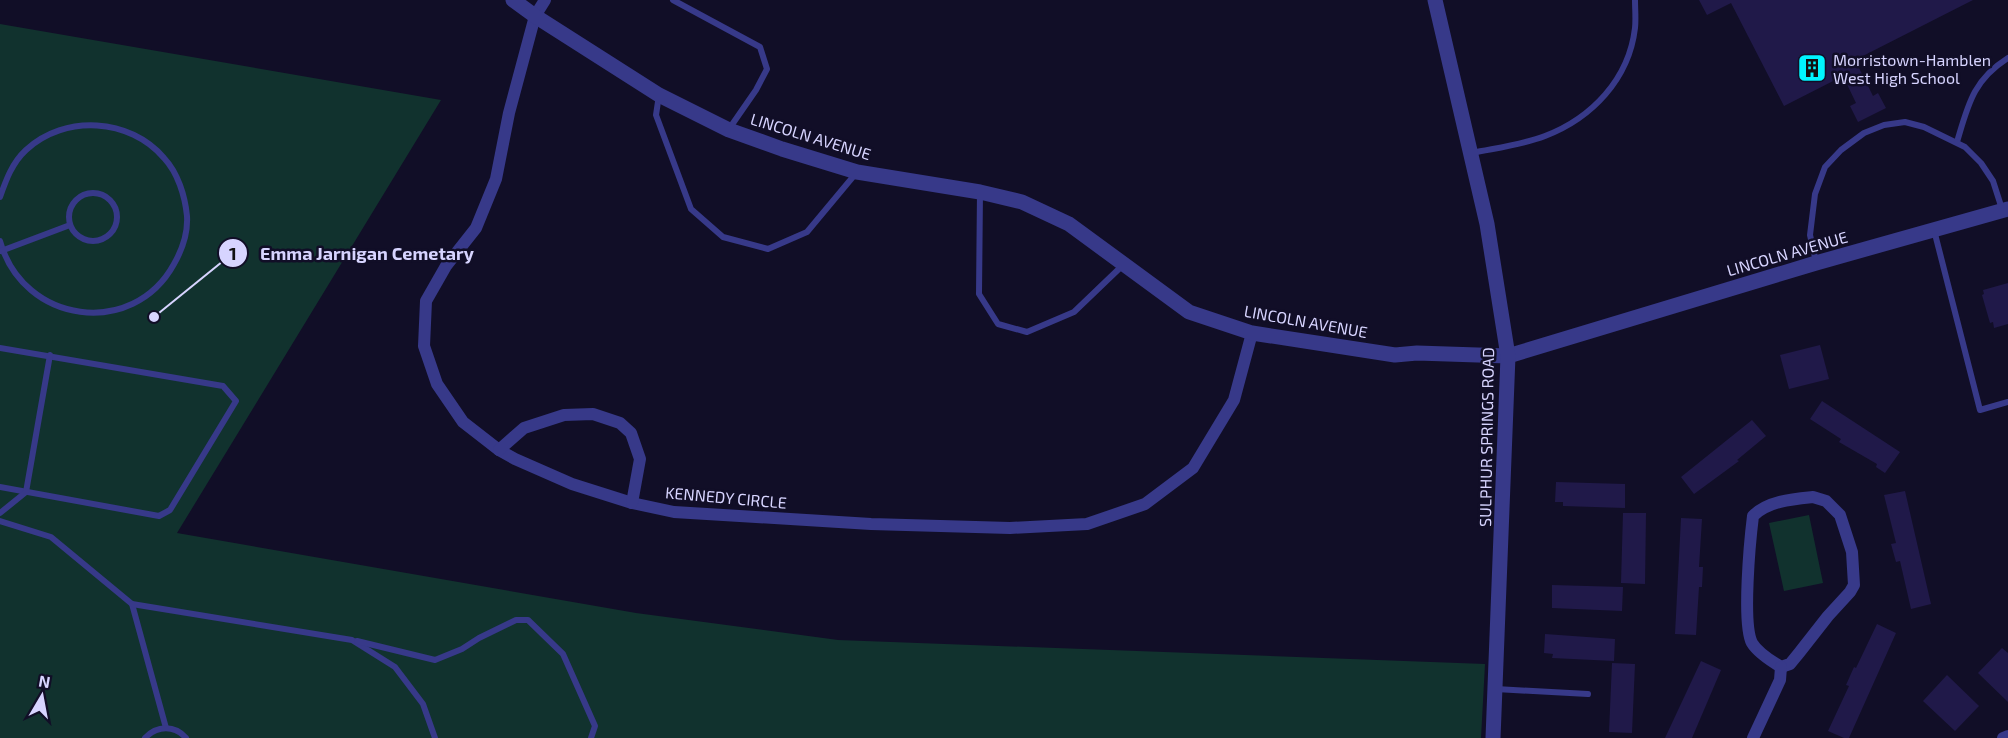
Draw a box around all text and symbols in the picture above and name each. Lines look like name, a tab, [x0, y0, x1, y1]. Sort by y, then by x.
place label: Morristown-Hamblen West High School	[1833, 50, 1991, 87]
building icon: Morristown-Hamblen West High School	[1796, 52, 1828, 84]
street label: LINCOLN AVENUE	[748, 109, 874, 163]
street label: LINCOLN AVENUE	[1724, 227, 1850, 279]
callout: Emma Jarnigan Cemetary	[218, 235, 487, 271]
text: 1	[229, 242, 237, 264]
text: Emma Jarnigan Cemetary	[260, 242, 475, 264]
street label: LINCOLN AVENUE	[1243, 301, 1369, 341]
street label: SULPHUR SPRINGS ROAD	[1475, 347, 1497, 527]
street label: KENNEDY CIRCLE	[664, 482, 788, 512]
north arrow	[12, 666, 72, 726]
text: N	[37, 670, 52, 691]

